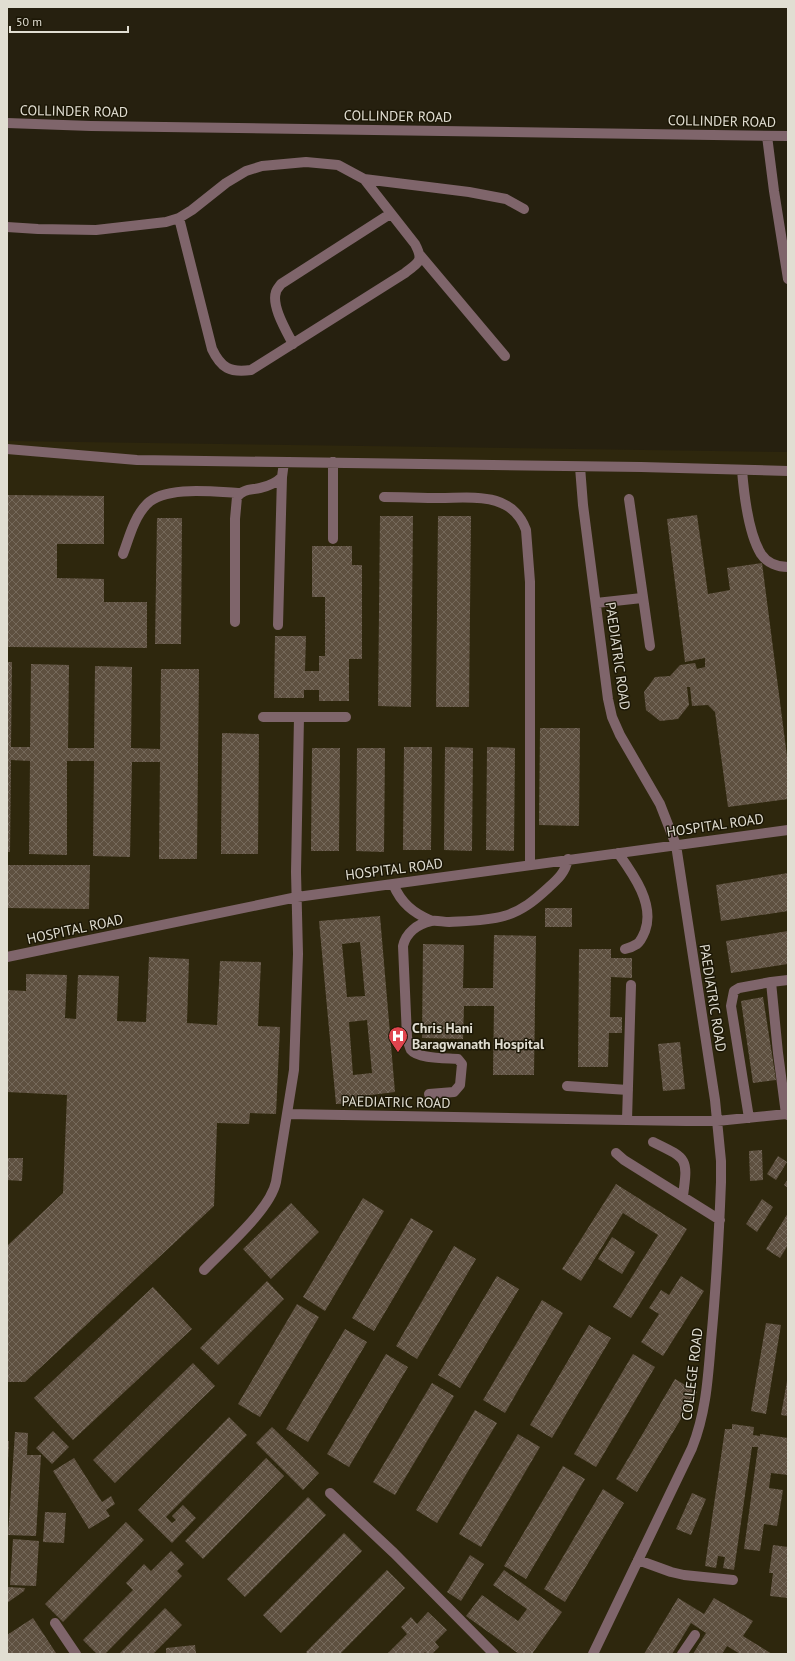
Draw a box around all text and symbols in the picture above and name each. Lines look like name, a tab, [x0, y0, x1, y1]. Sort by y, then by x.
scale bar	[10, 8, 128, 34]
text: 50 m	[16, 14, 42, 29]
street label: COLLINDER ROAD	[20, 101, 128, 121]
street label: COLLINDER ROAD	[344, 106, 452, 126]
street label: COLLINDER ROAD	[668, 111, 776, 131]
street label: PAEDIATRIC ROAD	[602, 601, 634, 711]
street label: HOSPITAL ROAD	[665, 809, 765, 841]
street label: HOSPITAL ROAD	[344, 854, 444, 884]
street label: HOSPITAL ROAD	[25, 910, 125, 948]
street label: PAEDIATRIC ROAD	[696, 943, 730, 1053]
place label: Chris Hani Baragwanath Hospital	[412, 1019, 545, 1053]
hospital icon: Chris Hani Baragwanath Hospital	[387, 1025, 409, 1053]
street label: PAEDIATRIC ROAD	[341, 1092, 451, 1112]
street label: COLLEGE ROAD	[677, 1327, 707, 1421]

